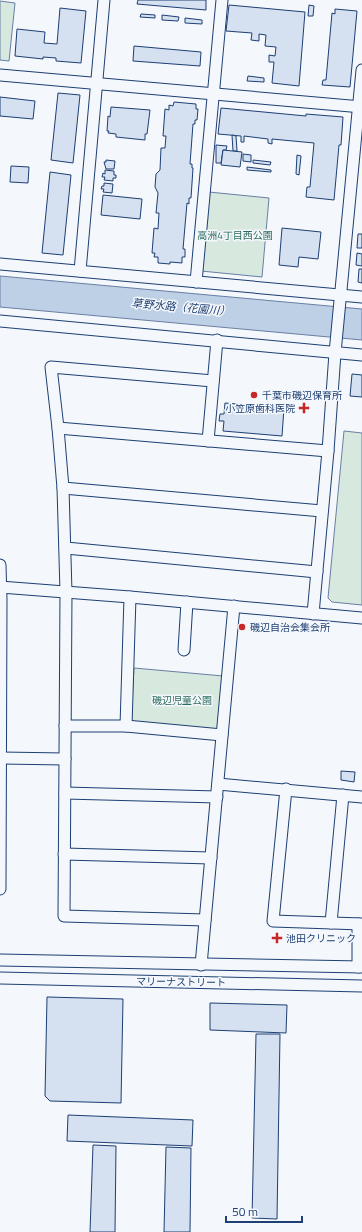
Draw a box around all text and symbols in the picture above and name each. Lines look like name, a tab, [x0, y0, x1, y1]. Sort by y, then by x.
park label: 高洲4丁目西公園	[197, 228, 273, 243]
water label: 草野水路（花園川）	[131, 295, 231, 319]
place label: 千葉市磯辺保育所	[262, 388, 342, 403]
marker: 千葉市磯辺保育所	[249, 390, 259, 400]
place label: 小笠原歯科医院	[225, 401, 295, 416]
marker: 小笠原歯科医院	[298, 402, 310, 414]
place label: 磯辺自治会集会所	[250, 620, 330, 635]
marker: 磯辺自治会集会所	[237, 622, 247, 632]
park label: 磯辺児童公園	[152, 693, 212, 708]
place label: 池田クリニック	[286, 931, 356, 946]
marker: 池田クリニック	[271, 932, 283, 944]
street label: マリーナストリート	[136, 974, 226, 990]
scale bar	[226, 1198, 302, 1224]
text: 50 m	[232, 1202, 258, 1221]

